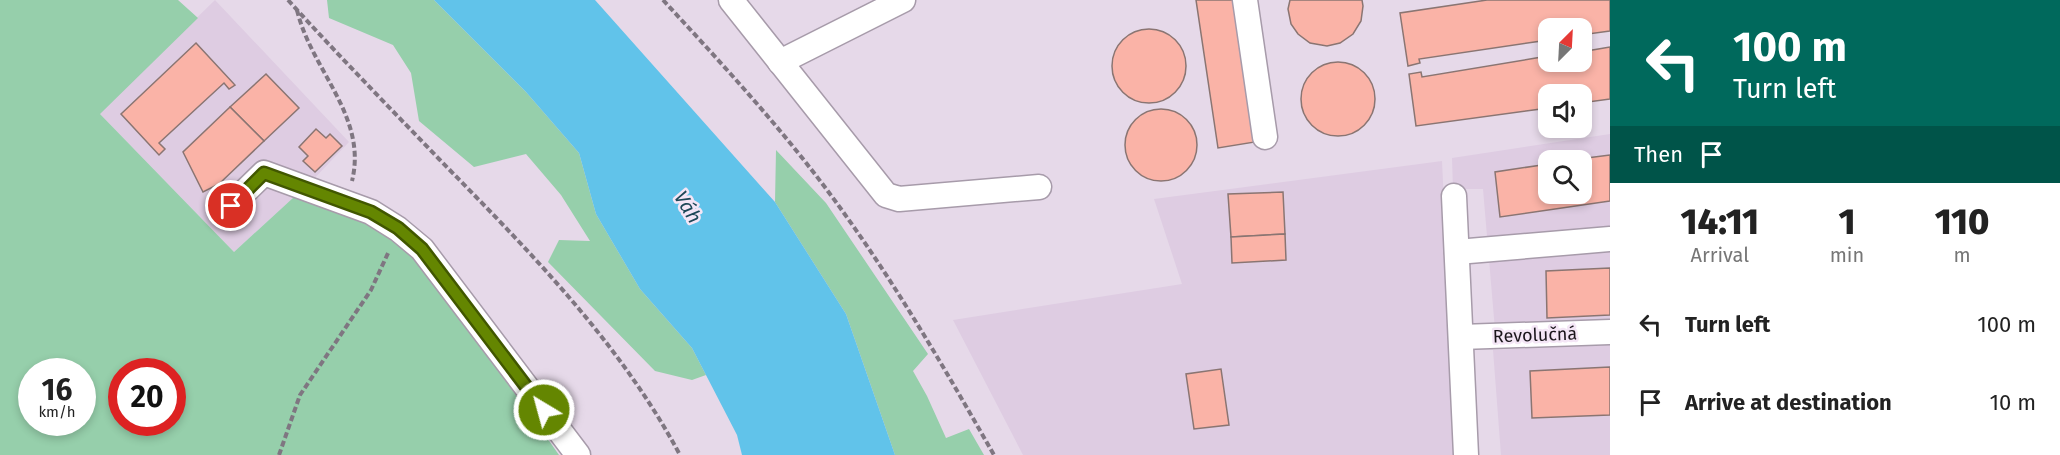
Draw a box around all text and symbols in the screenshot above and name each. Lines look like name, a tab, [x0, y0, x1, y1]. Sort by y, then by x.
north arrow	[1538, 18, 1592, 72]
map controls	[1538, 18, 1592, 204]
text: 100 m	[1733, 22, 1847, 72]
icon: left	[1634, 24, 1712, 102]
text: Turn left	[1733, 73, 1836, 105]
button: sound	[1538, 84, 1592, 138]
icon: arrive	[1695, 138, 1728, 171]
text: Then	[1634, 141, 1683, 168]
button: search	[1538, 150, 1592, 204]
pin	[205, 180, 256, 231]
water label: Váh	[669, 186, 707, 228]
icon: arrive	[214, 189, 247, 222]
text: 14:11	[1681, 200, 1759, 244]
text: 1	[1838, 200, 1855, 244]
text: 110	[1935, 200, 1989, 244]
text: Arrival	[1691, 243, 1749, 267]
text: min	[1830, 243, 1864, 267]
text: m	[1954, 243, 1971, 267]
icon: left	[1634, 308, 1667, 341]
text: Turn left	[1685, 311, 1770, 338]
text: 100 m	[1977, 311, 2036, 338]
street label: Revolučná	[1492, 323, 1578, 347]
speed limit sign: 20	[108, 358, 186, 436]
text: 16	[42, 372, 72, 408]
position arrow	[512, 378, 576, 442]
icon: arrive	[1634, 386, 1667, 419]
text: Arrive at destination	[1685, 389, 1892, 416]
text: 10 m	[1990, 389, 2036, 416]
text: km/h	[38, 403, 76, 421]

